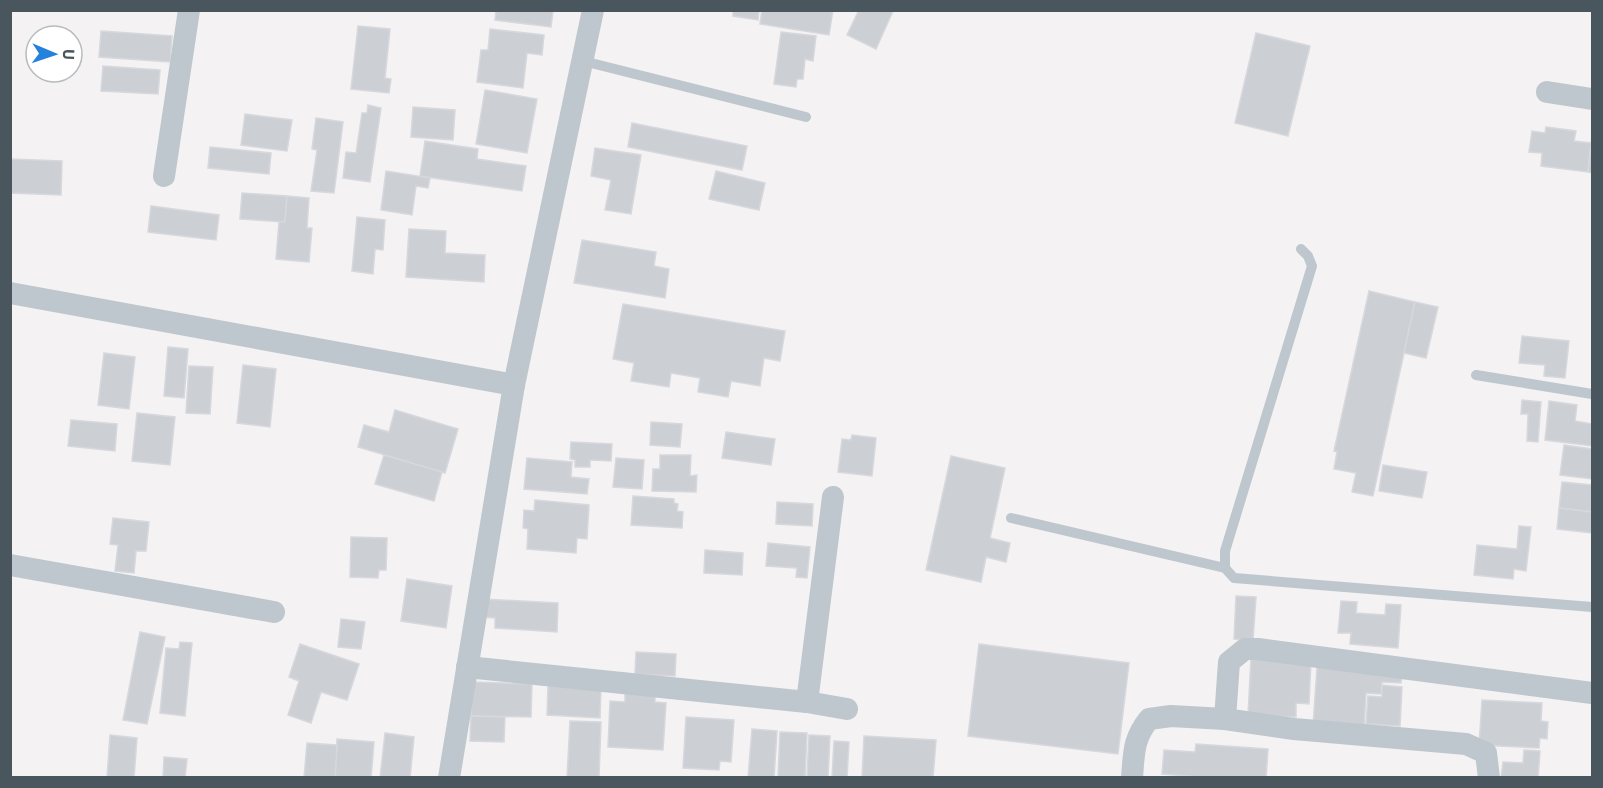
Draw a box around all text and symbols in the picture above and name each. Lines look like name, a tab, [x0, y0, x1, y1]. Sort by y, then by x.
north arrow	[24, 24, 84, 84]
text: U	[59, 49, 79, 60]

